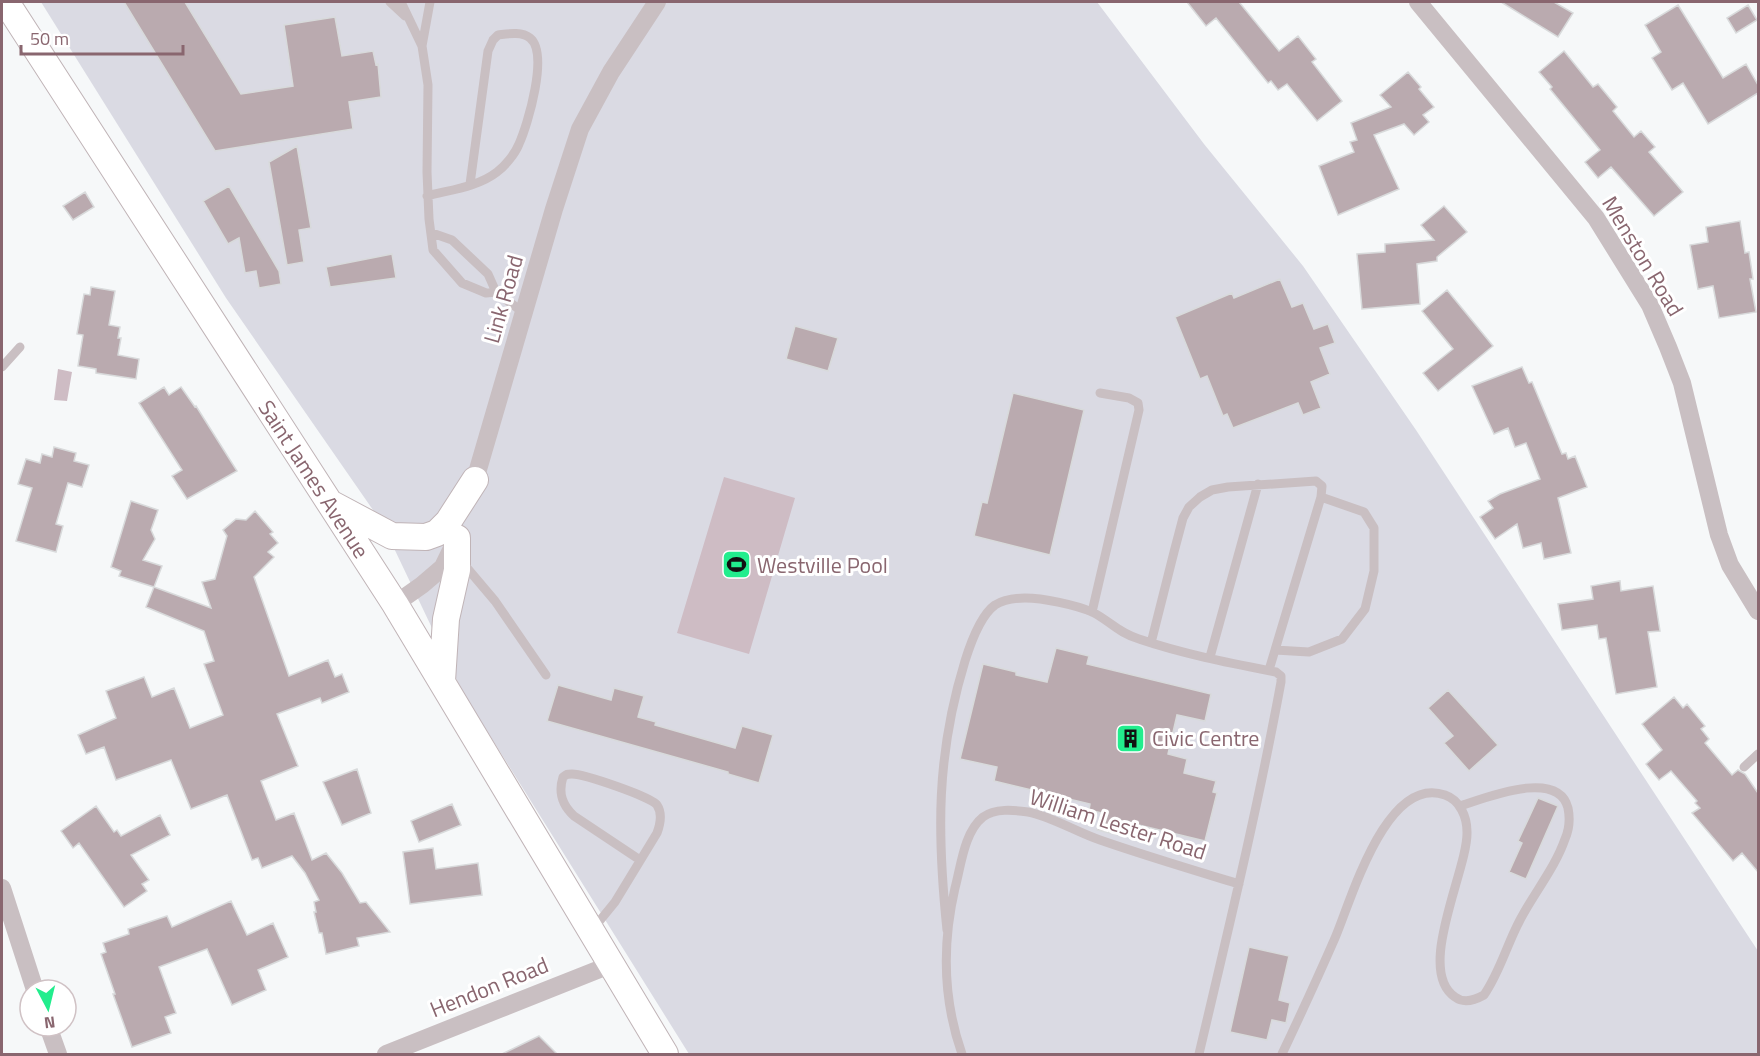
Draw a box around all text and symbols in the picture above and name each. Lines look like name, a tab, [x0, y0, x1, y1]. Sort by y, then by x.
scale bar	[21, 18, 183, 56]
text: 50 m	[30, 25, 69, 52]
street label: Menston Road	[1594, 189, 1692, 323]
street label: Link Road	[474, 251, 532, 347]
street label: Saint James Avenue	[250, 393, 378, 565]
place label: Westville Pool	[757, 548, 888, 582]
sports icon: Westville Pool	[720, 549, 752, 581]
place label: Civic Centre	[1152, 721, 1259, 755]
building icon: Civic Centre	[1115, 722, 1147, 754]
street label: William Lester Road	[1025, 779, 1211, 869]
street label: Hendon Road	[425, 948, 553, 1026]
north arrow	[18, 978, 78, 1038]
text: N	[43, 1010, 57, 1035]

